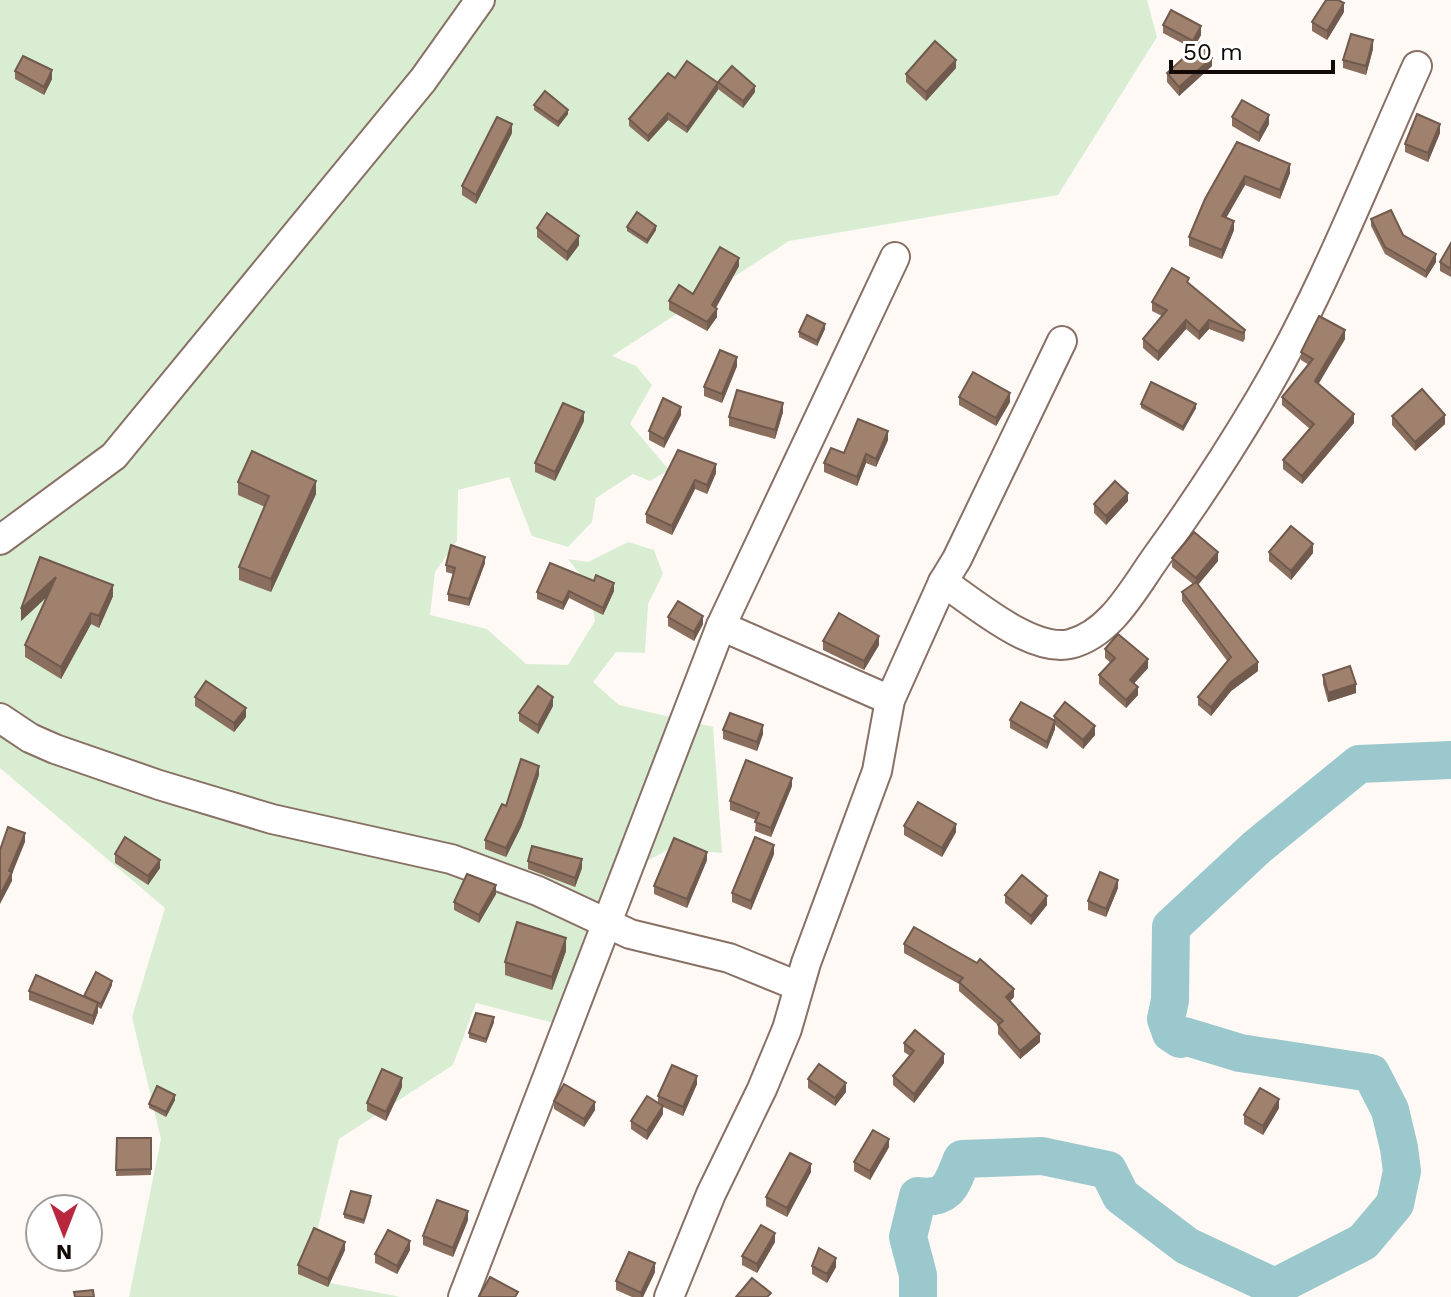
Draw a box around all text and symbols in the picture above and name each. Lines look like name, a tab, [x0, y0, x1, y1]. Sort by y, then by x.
scale bar	[1171, 24, 1333, 74]
text: 50 m	[1183, 38, 1243, 66]
north arrow	[24, 1193, 104, 1273]
text: N	[56, 1240, 72, 1265]

